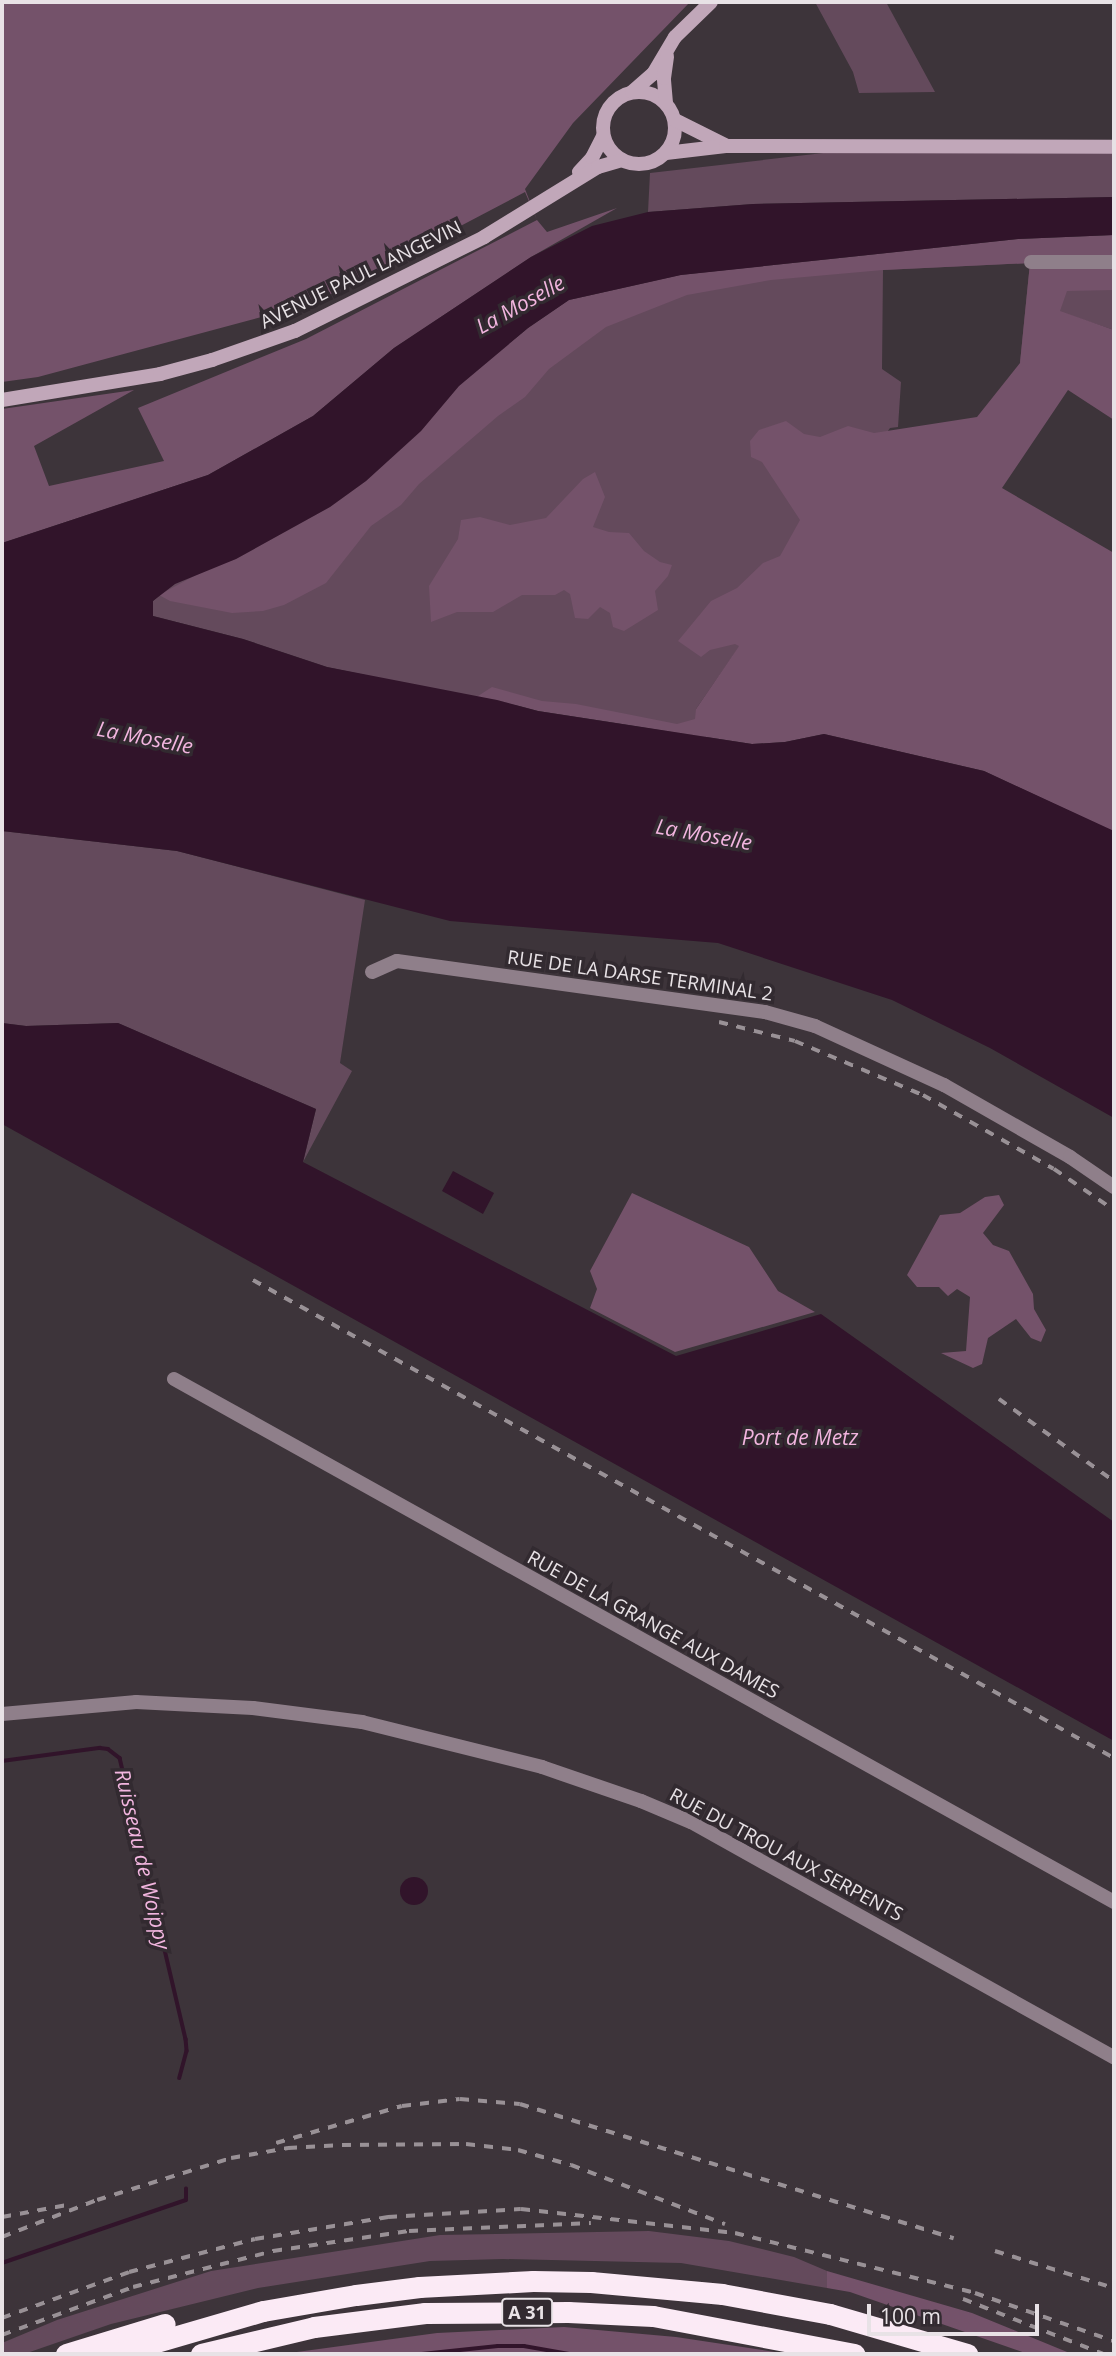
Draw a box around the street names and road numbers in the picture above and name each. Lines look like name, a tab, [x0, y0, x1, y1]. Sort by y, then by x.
street label: AVENUE PAUL LANGEVIN	[257, 216, 465, 334]
street label: RUE DE LA DARSE TERMINAL 2	[506, 946, 774, 1006]
street label: RUE DE LA GRANGE AUX DAMES	[523, 1546, 783, 1704]
street label: RUE DU TROU AUX SERPENTS	[665, 1784, 907, 1926]
road number: A 31	[501, 2298, 553, 2326]

